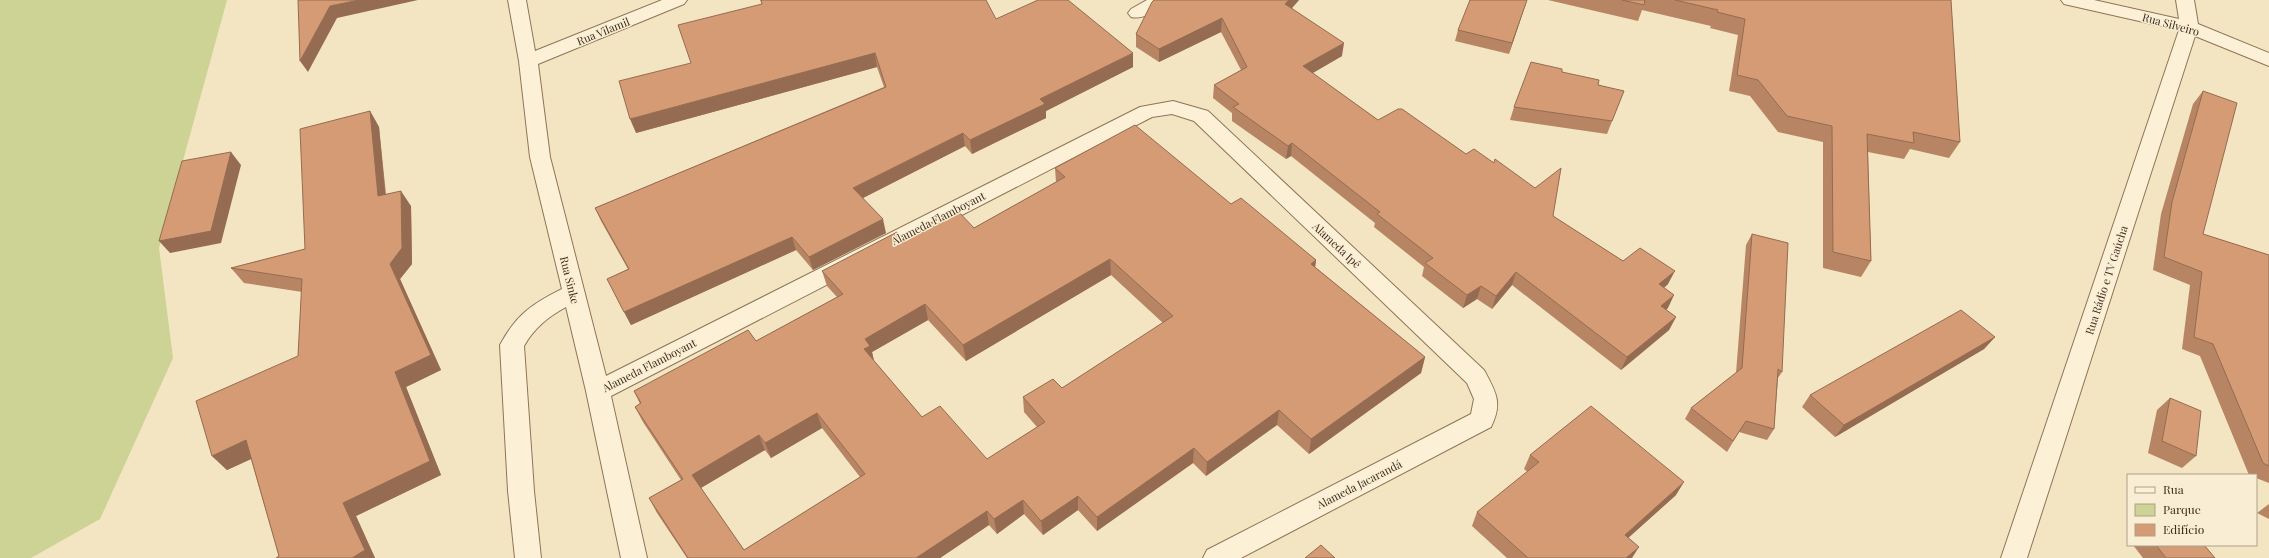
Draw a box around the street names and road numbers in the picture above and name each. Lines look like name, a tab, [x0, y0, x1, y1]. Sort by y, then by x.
street label: Rua Silveiro	[2141, 9, 2201, 39]
street label: Rua Vilamil	[574, 14, 632, 48]
street label: Alameda Flamboyant	[888, 188, 988, 249]
street label: Alameda Ipê	[1309, 218, 1365, 272]
street label: Rua Rádio e TV Gaúcha	[2081, 223, 2131, 336]
street label: Rua Sinke	[557, 255, 583, 306]
street label: Alameda Flamboyant	[599, 335, 699, 396]
street label: Alameda Jacarandá	[1313, 456, 1405, 512]

